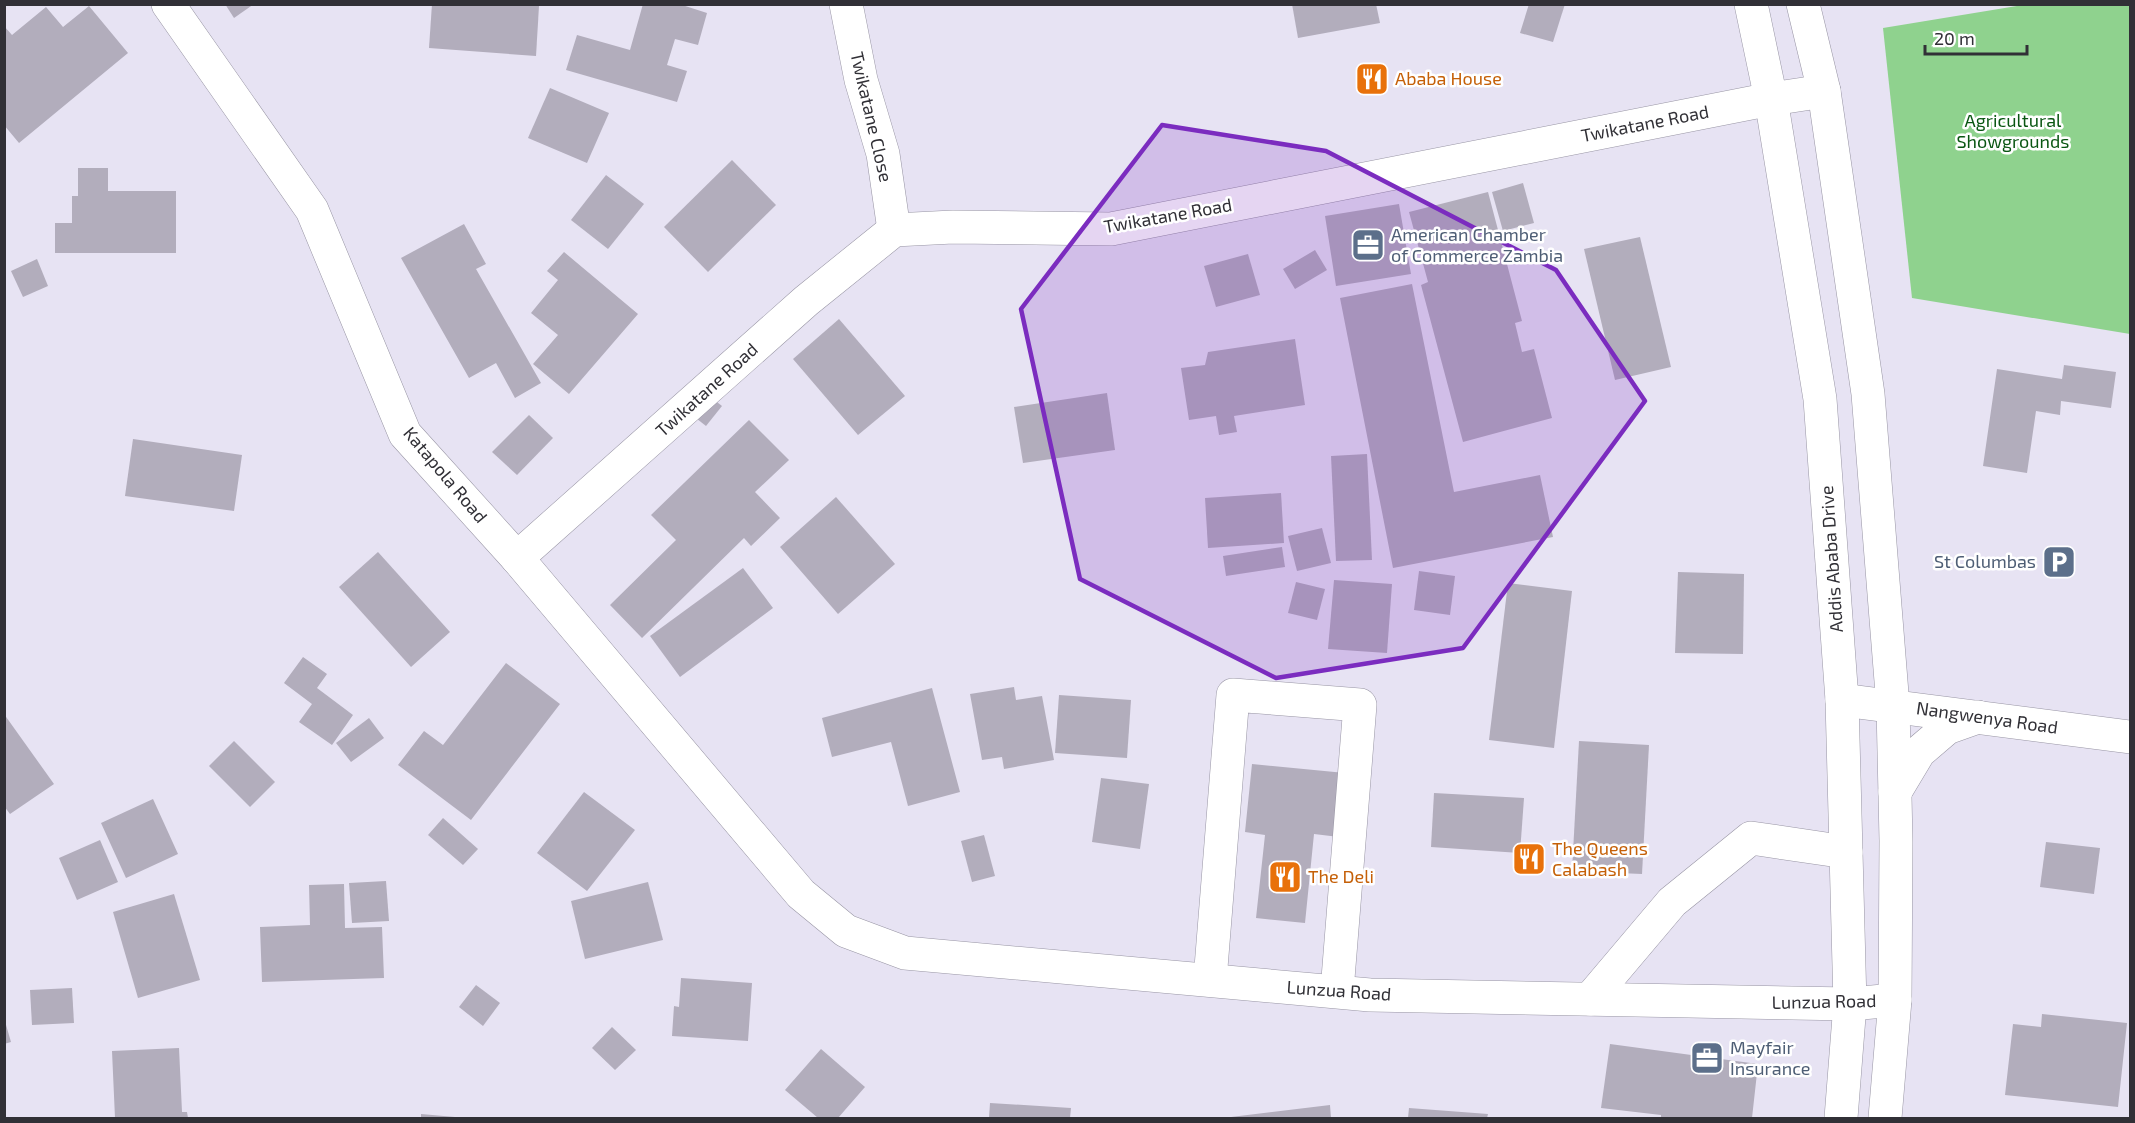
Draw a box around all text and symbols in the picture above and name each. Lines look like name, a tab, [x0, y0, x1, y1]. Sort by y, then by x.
scale bar	[1925, 18, 2027, 56]
text: 20 m	[1934, 27, 1975, 49]
street label: Twikatane Close	[846, 49, 898, 184]
restaurant icon: Ababa House	[1354, 61, 1390, 97]
place label: Ababa House	[1395, 67, 1502, 89]
street label: Twikatane Road	[1579, 100, 1711, 146]
park label: Agricultural Showgrounds	[1957, 109, 2070, 152]
street label: Twikatane Road	[1102, 193, 1234, 237]
place label: American Chamber of Commerce Zambia	[1391, 223, 1563, 266]
office icon: American Chamber of Commerce Zambia	[1350, 227, 1386, 263]
street label: Twikatane Road	[651, 338, 762, 441]
street label: Katapola Road	[399, 422, 492, 527]
street label: Addis Ababa Drive	[1815, 485, 1847, 633]
parking icon: St Columbas	[2041, 544, 2077, 580]
place label: St Columbas	[1934, 550, 2036, 572]
street label: Nangwenya Road	[1915, 696, 2059, 738]
place label: The Queens Calabash	[1552, 837, 1648, 880]
restaurant icon: The Queens Calabash	[1511, 841, 1547, 877]
restaurant icon: The Deli	[1267, 859, 1303, 895]
place label: The Deli	[1308, 865, 1374, 887]
street label: Lunzua Road	[1286, 975, 1392, 1005]
street label: Lunzua Road	[1771, 989, 1877, 1013]
place label: Mayfair Insurance	[1730, 1036, 1810, 1079]
office icon: Mayfair Insurance	[1689, 1040, 1725, 1076]

